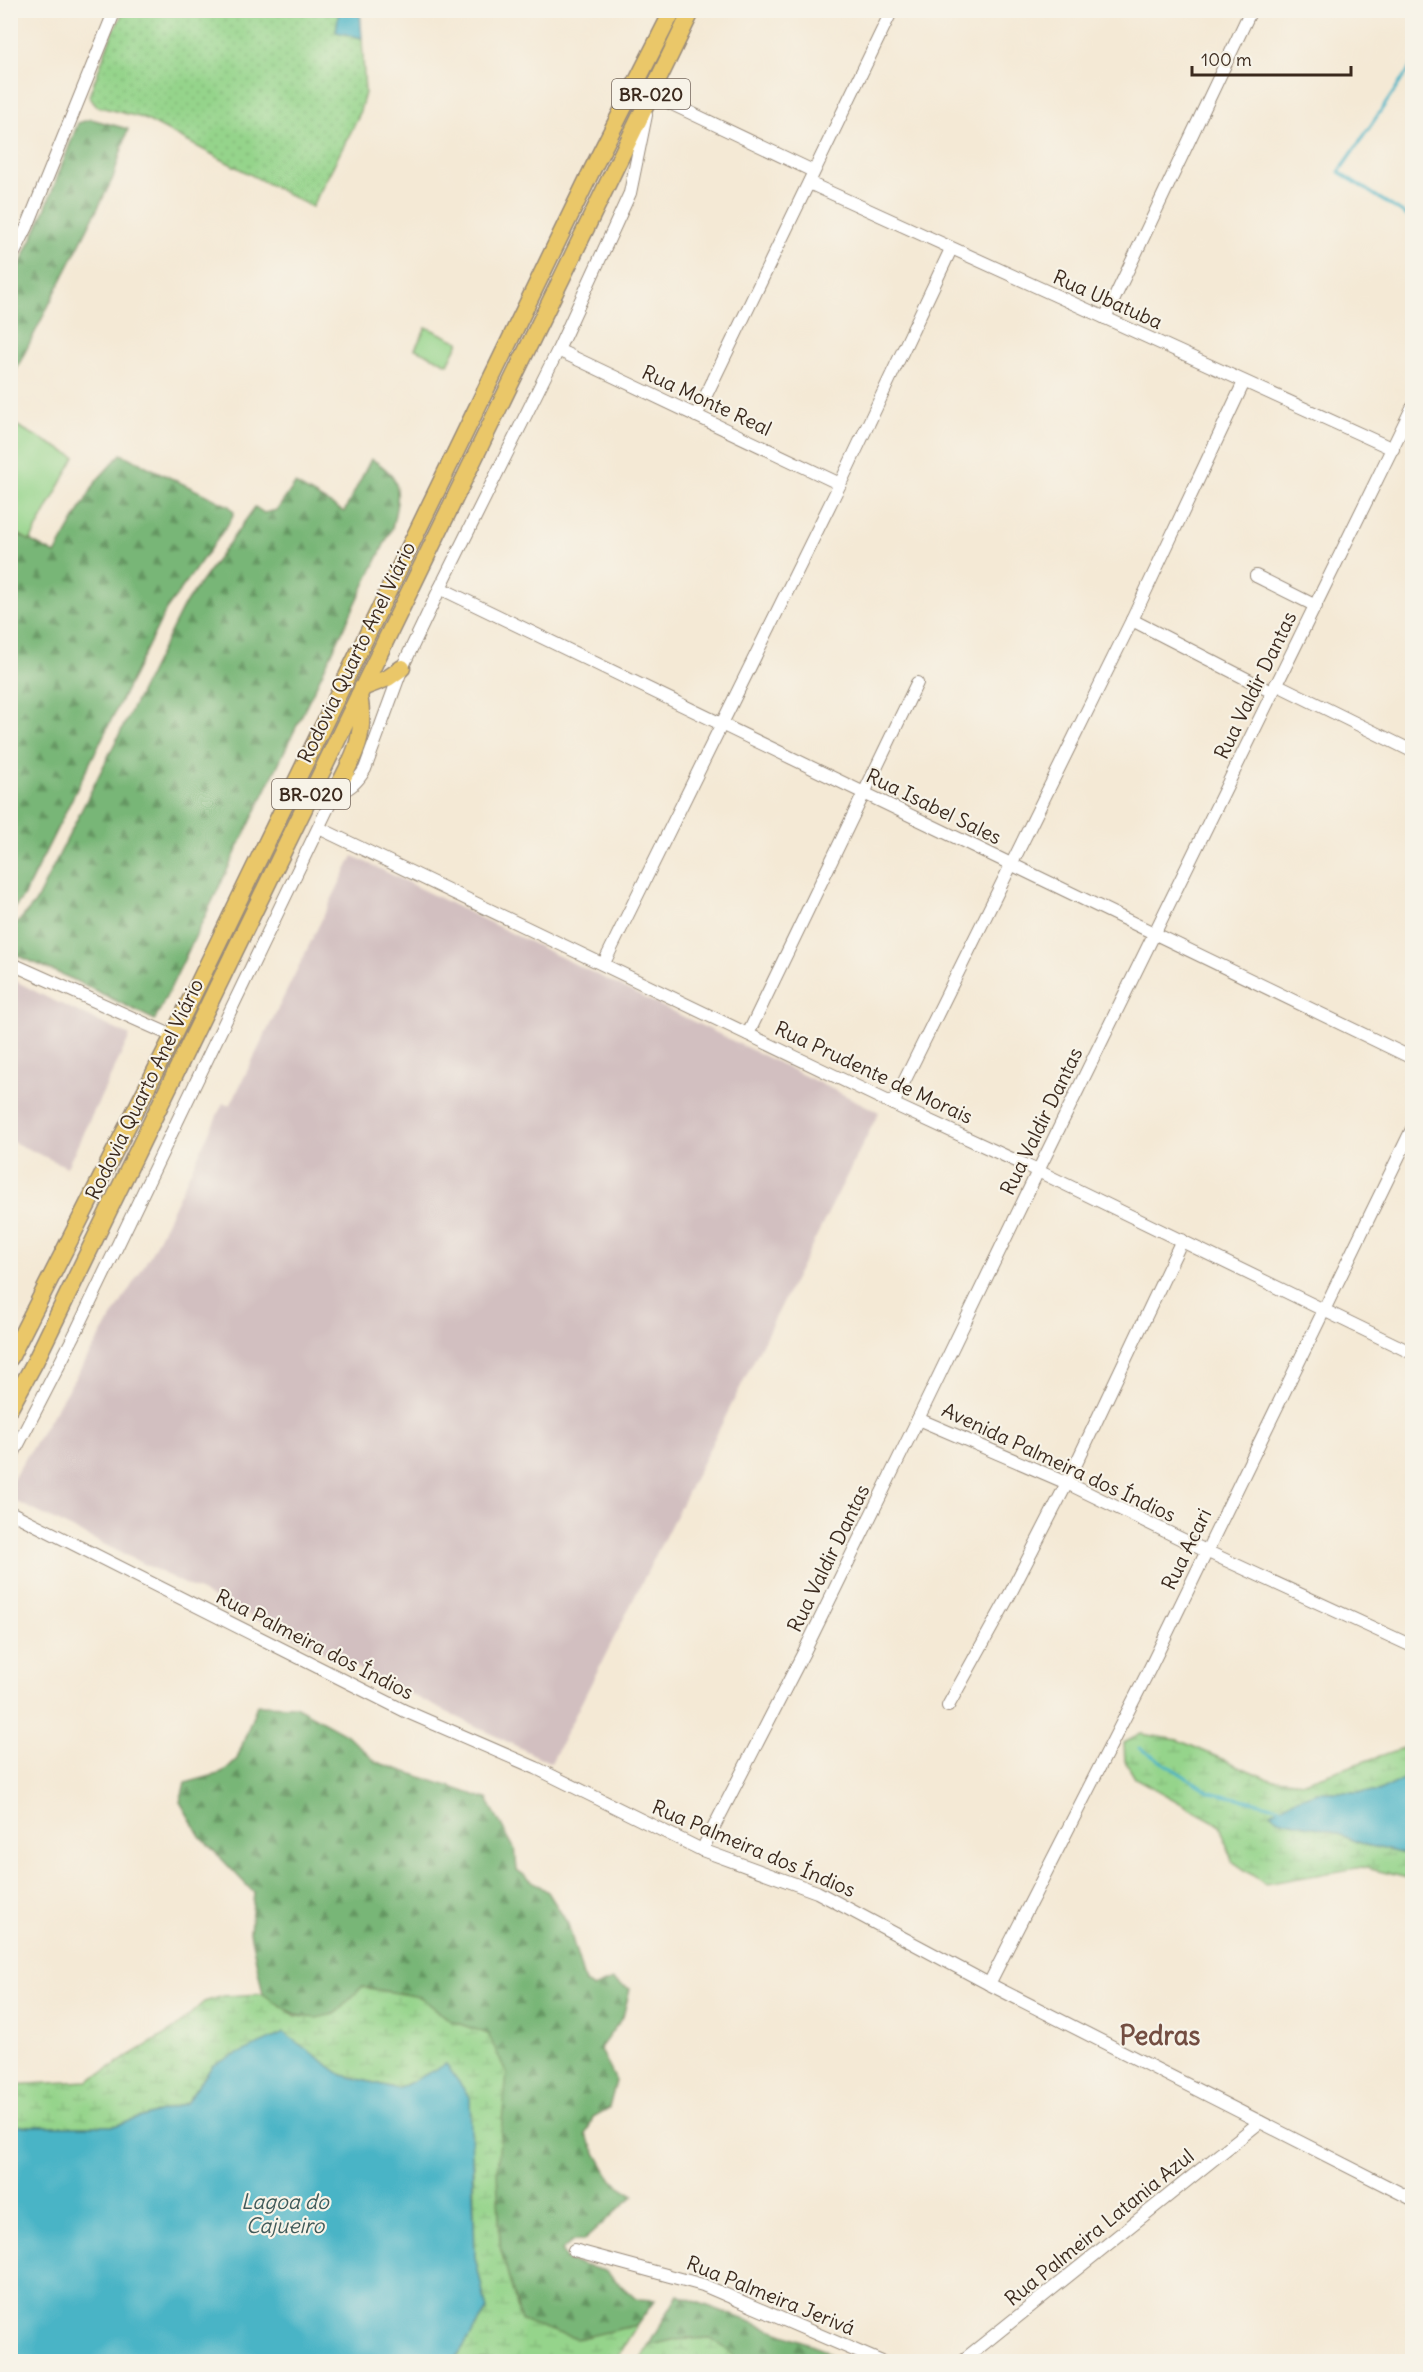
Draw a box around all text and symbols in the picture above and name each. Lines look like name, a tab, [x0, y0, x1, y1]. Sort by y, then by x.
scale bar	[1192, 39, 1351, 77]
text: 100 m	[1201, 48, 1252, 71]
road number: BR-020	[612, 79, 690, 109]
street label: Rua Ubatuba	[1049, 264, 1167, 334]
street label: Rua Monte Real	[638, 359, 776, 441]
street label: Rodovia Quarto Anel Viário	[292, 537, 420, 767]
street label: Rua Valdir Dantas	[1208, 607, 1302, 763]
street label: Rua Isabel Sales	[862, 762, 1006, 850]
road number: BR-020	[272, 779, 350, 809]
street label: Rodovia Quarto Anel Viário	[80, 974, 208, 1204]
street label: Rua Prudente de Morais	[771, 1015, 977, 1129]
street label: Rua Valdir Dantas	[994, 1043, 1088, 1199]
street label: Avenida Palmeira dos Índios	[938, 1397, 1180, 1527]
street label: Rua Valdir Dantas	[781, 1480, 875, 1636]
street label: Rua Acari	[1156, 1504, 1216, 1594]
street label: Rua Palmeira dos Índios	[212, 1583, 418, 1705]
street label: Rua Palmeira dos Índios	[649, 1794, 859, 1902]
district label: Pedras	[1120, 2019, 1201, 2052]
street label: Rua Palmeira Latania Azul	[999, 2143, 1199, 2311]
water label: Lagoa do Cajueiro	[241, 2188, 330, 2239]
street label: Rua Palmeira Jerivá	[683, 2250, 859, 2340]

